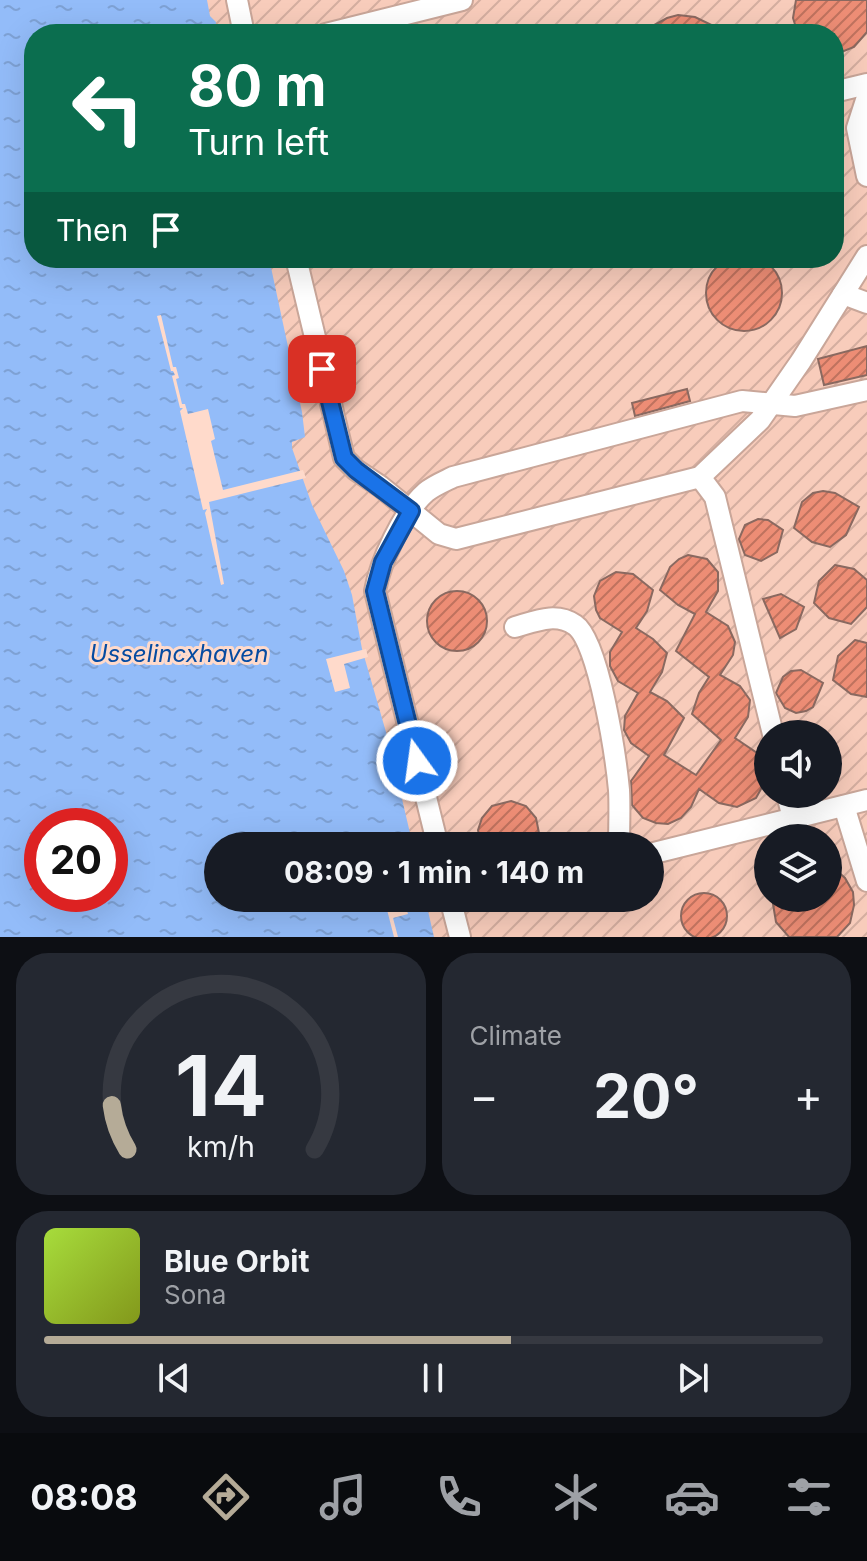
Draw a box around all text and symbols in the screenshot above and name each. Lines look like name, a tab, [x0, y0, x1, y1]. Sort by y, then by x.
text: 80 m	[188, 52, 327, 120]
icon: left	[56, 56, 160, 160]
text: Turn left	[188, 120, 329, 164]
icon: arrive	[144, 208, 188, 252]
text: Then	[56, 212, 128, 248]
pin	[288, 335, 356, 403]
icon: arrive	[300, 347, 344, 391]
water label: Usselincxhaven	[90, 639, 268, 668]
position arrow	[375, 719, 459, 803]
map controls	[754, 720, 842, 912]
button: sound	[754, 720, 842, 808]
speed limit sign: 20	[24, 808, 128, 912]
button: layers	[754, 824, 842, 912]
text: 08:09 · 1 min · 140 m	[284, 854, 584, 890]
text: Climate	[470, 1020, 562, 1051]
text: 14	[175, 1035, 267, 1136]
text: 20°	[593, 1060, 699, 1132]
text: −	[470, 1069, 499, 1123]
text: +	[794, 1069, 823, 1123]
text: km/h	[187, 1129, 255, 1164]
text: Blue Orbit	[164, 1243, 309, 1279]
text: Sona	[164, 1279, 226, 1310]
icon: previous	[152, 1356, 196, 1400]
icon: pause	[411, 1356, 455, 1400]
icon: next	[671, 1356, 715, 1400]
icon: directions	[198, 1469, 254, 1525]
icon: music	[315, 1469, 371, 1525]
icon: phone	[431, 1469, 487, 1525]
icon: climate	[548, 1469, 604, 1525]
icon: car	[664, 1469, 720, 1525]
icon: filters	[781, 1469, 837, 1525]
text: 08:08	[30, 1475, 138, 1519]

